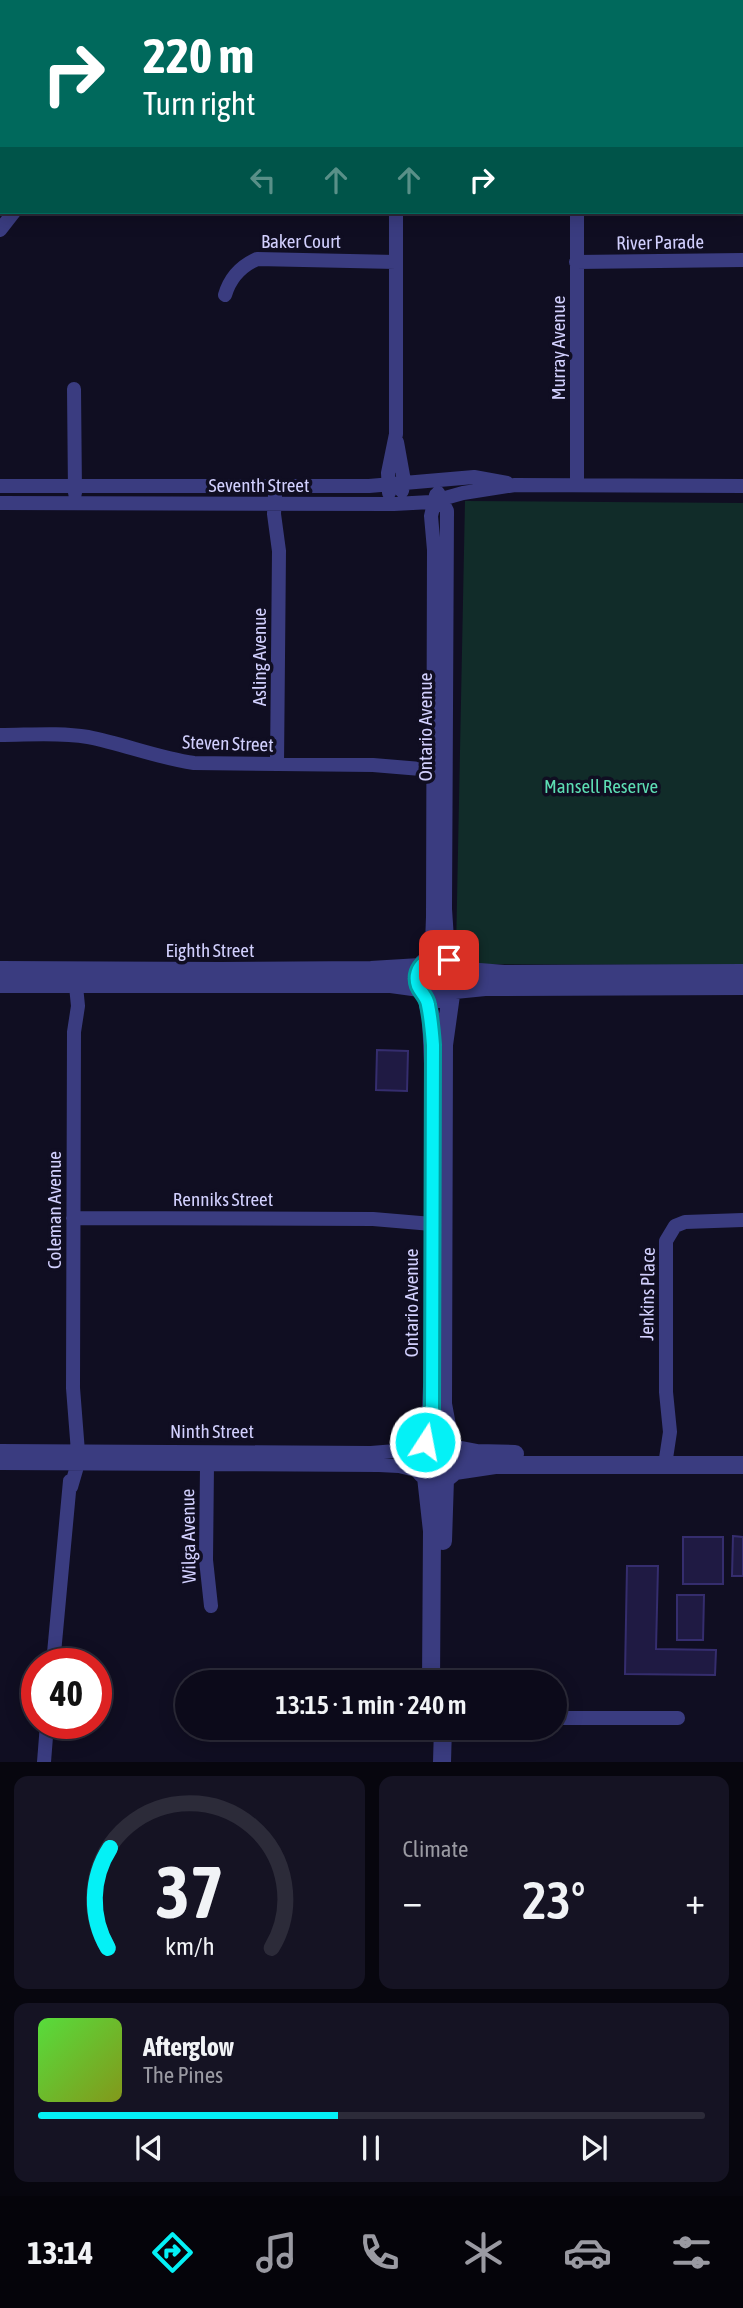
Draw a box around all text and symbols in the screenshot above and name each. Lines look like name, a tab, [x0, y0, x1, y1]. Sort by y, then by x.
text: 220 m	[143, 27, 254, 83]
icon: right	[28, 28, 119, 119]
text: Turn right	[143, 85, 256, 122]
icon: left	[244, 161, 282, 199]
icon: ahead	[317, 161, 355, 199]
icon: ahead	[390, 161, 428, 199]
icon: right	[463, 161, 501, 199]
street label: Baker Court	[261, 230, 341, 252]
street label: River Parade	[616, 230, 704, 254]
street label: Murray Avenue	[547, 296, 569, 400]
street label: Seventh Street	[209, 474, 309, 496]
street label: Asling Avenue	[248, 608, 270, 706]
street label: Ontario Avenue	[414, 673, 436, 781]
street label: Steven Street	[182, 730, 274, 756]
park label: Mansell Reserve	[544, 775, 658, 797]
pin	[419, 930, 479, 990]
street label: Eighth Street	[166, 939, 254, 961]
icon: arrive	[430, 941, 468, 979]
street label: Coleman Avenue	[43, 1151, 65, 1269]
street label: Renniks Street	[173, 1188, 273, 1210]
street label: Jenkins Place	[635, 1247, 659, 1341]
street label: Ontario Avenue	[400, 1249, 422, 1357]
position arrow	[388, 1405, 462, 1479]
street label: Ninth Street	[170, 1420, 254, 1442]
street label: Wilga Avenue	[176, 1488, 200, 1584]
speed limit sign: 40	[21, 1648, 112, 1739]
text: 13:15 · 1 min · 240 m	[276, 1690, 466, 1720]
text: Climate	[403, 1836, 468, 1862]
text: 37	[155, 1851, 223, 1934]
text: 23°	[522, 1870, 585, 1930]
text: −	[403, 1879, 422, 1922]
text: +	[685, 1879, 705, 1922]
text: km/h	[164, 1932, 214, 1960]
text: Afterglow	[143, 2032, 234, 2062]
text: The Pines	[143, 2062, 223, 2088]
icon: previous	[130, 2129, 168, 2167]
icon: pause	[352, 2129, 390, 2167]
icon: next	[575, 2129, 613, 2167]
icon: directions	[148, 2228, 197, 2277]
icon: music	[252, 2228, 301, 2277]
icon: phone	[355, 2228, 404, 2277]
icon: climate	[459, 2228, 508, 2277]
icon: car	[563, 2228, 612, 2277]
icon: filters	[667, 2228, 716, 2277]
text: 13:14	[27, 2234, 93, 2271]

